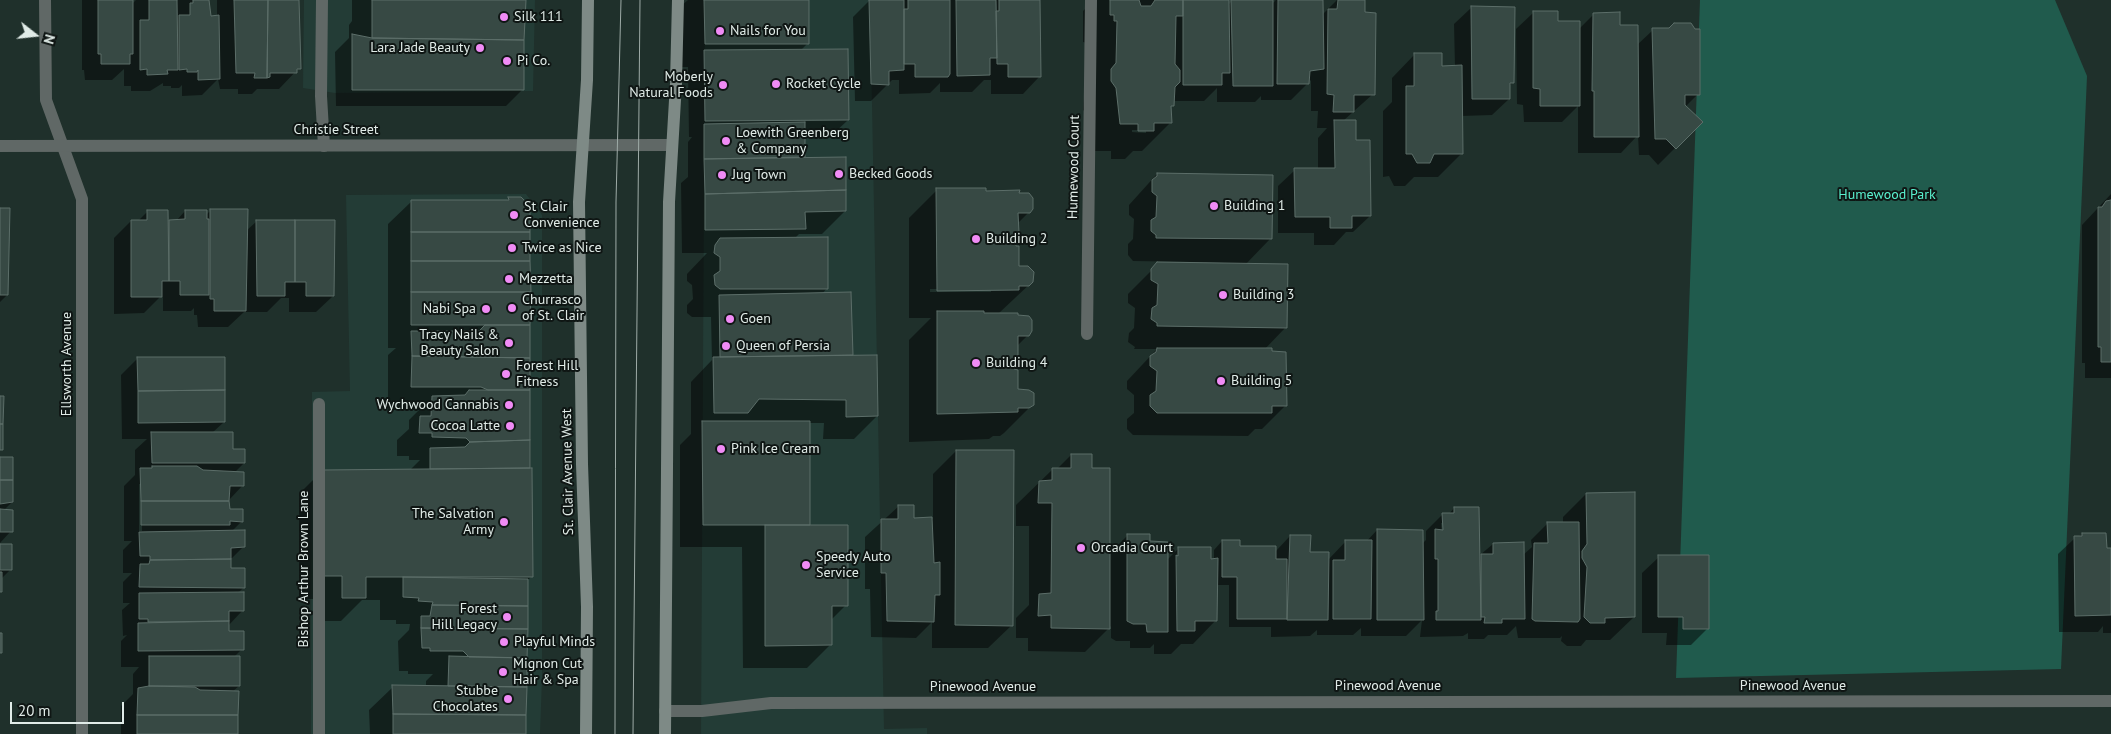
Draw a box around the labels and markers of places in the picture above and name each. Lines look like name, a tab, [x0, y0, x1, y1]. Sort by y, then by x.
place label: Silk 111	[514, 9, 563, 25]
marker: Silk 111	[498, 11, 510, 23]
place label: Nails for You	[730, 23, 806, 39]
marker: Nails for You	[714, 25, 726, 37]
place label: Lara Jade Beauty	[370, 40, 470, 56]
marker: Lara Jade Beauty	[474, 42, 486, 54]
place label: Pi Co.	[517, 53, 550, 69]
marker: Pi Co.	[501, 55, 513, 67]
place label: Moberly Natural Foods	[629, 69, 713, 102]
place label: Rocket Cycle	[786, 76, 861, 92]
marker: Rocket Cycle	[770, 78, 782, 90]
marker: Moberly Natural Foods	[717, 79, 729, 91]
place label: Loewith Greenberg & Company	[736, 125, 849, 158]
marker: Loewith Greenberg & Company	[720, 135, 732, 147]
place label: Becked Goods	[849, 166, 932, 182]
place label: Jug Town	[732, 167, 786, 183]
marker: Becked Goods	[833, 168, 845, 180]
marker: Jug Town	[716, 169, 728, 181]
place label: Building 1	[1224, 198, 1285, 214]
place label: St Clair Convenience	[524, 199, 600, 232]
marker: Building 1	[1208, 200, 1220, 212]
marker: St Clair Convenience	[508, 209, 520, 221]
place label: Building 2	[986, 231, 1047, 247]
marker: Building 2	[970, 233, 982, 245]
place label: Twice as Nice	[522, 240, 602, 256]
marker: Twice as Nice	[506, 242, 518, 254]
place label: Mezzetta	[519, 271, 573, 287]
marker: Mezzetta	[503, 273, 515, 285]
place label: Building 3	[1233, 287, 1294, 303]
marker: Building 3	[1217, 289, 1229, 301]
place label: Churrasco of St. Clair	[522, 292, 584, 324]
place label: Nabi Spa	[423, 301, 476, 317]
marker: Churrasco of St. Clair	[506, 302, 518, 314]
marker: Nabi Spa	[480, 303, 492, 315]
place label: Goen	[740, 311, 771, 327]
marker: Goen	[724, 313, 736, 325]
place label: Tracy Nails & Beauty Salon	[419, 327, 499, 360]
marker: Tracy Nails & Beauty Salon	[503, 337, 515, 349]
place label: Queen of Persia	[736, 338, 830, 354]
marker: Queen of Persia	[720, 340, 732, 352]
place label: Building 4	[986, 355, 1047, 371]
marker: Building 4	[970, 357, 982, 369]
place label: Forest Hill Fitness	[516, 358, 578, 391]
marker: Forest Hill Fitness	[500, 368, 512, 380]
place label: Building 5	[1231, 373, 1292, 389]
marker: Building 5	[1215, 375, 1227, 387]
place label: Wychwood Cannabis	[377, 397, 499, 413]
marker: Wychwood Cannabis	[503, 399, 515, 411]
place label: Cocoa Latte	[430, 418, 500, 434]
marker: Cocoa Latte	[504, 420, 516, 432]
place label: Pink Ice Cream	[731, 441, 820, 457]
marker: Pink Ice Cream	[715, 443, 727, 455]
place label: The Salvation Army	[412, 506, 494, 538]
marker: The Salvation Army	[498, 516, 510, 528]
place label: Orcadia Court	[1091, 540, 1173, 556]
marker: Orcadia Court	[1075, 542, 1087, 554]
place label: Speedy Auto Service	[816, 549, 891, 582]
marker: Speedy Auto Service	[800, 559, 812, 571]
place label: Forest Hill Legacy	[431, 601, 497, 634]
marker: Forest Hill Legacy	[501, 611, 513, 623]
place label: Playful Minds	[514, 634, 595, 650]
marker: Playful Minds	[498, 636, 510, 648]
place label: Mignon Cut Hair & Spa	[513, 656, 582, 689]
marker: Mignon Cut Hair & Spa	[497, 666, 509, 678]
place label: Stubbe Chocolates	[433, 683, 498, 716]
marker: Stubbe Chocolates	[502, 693, 514, 705]

